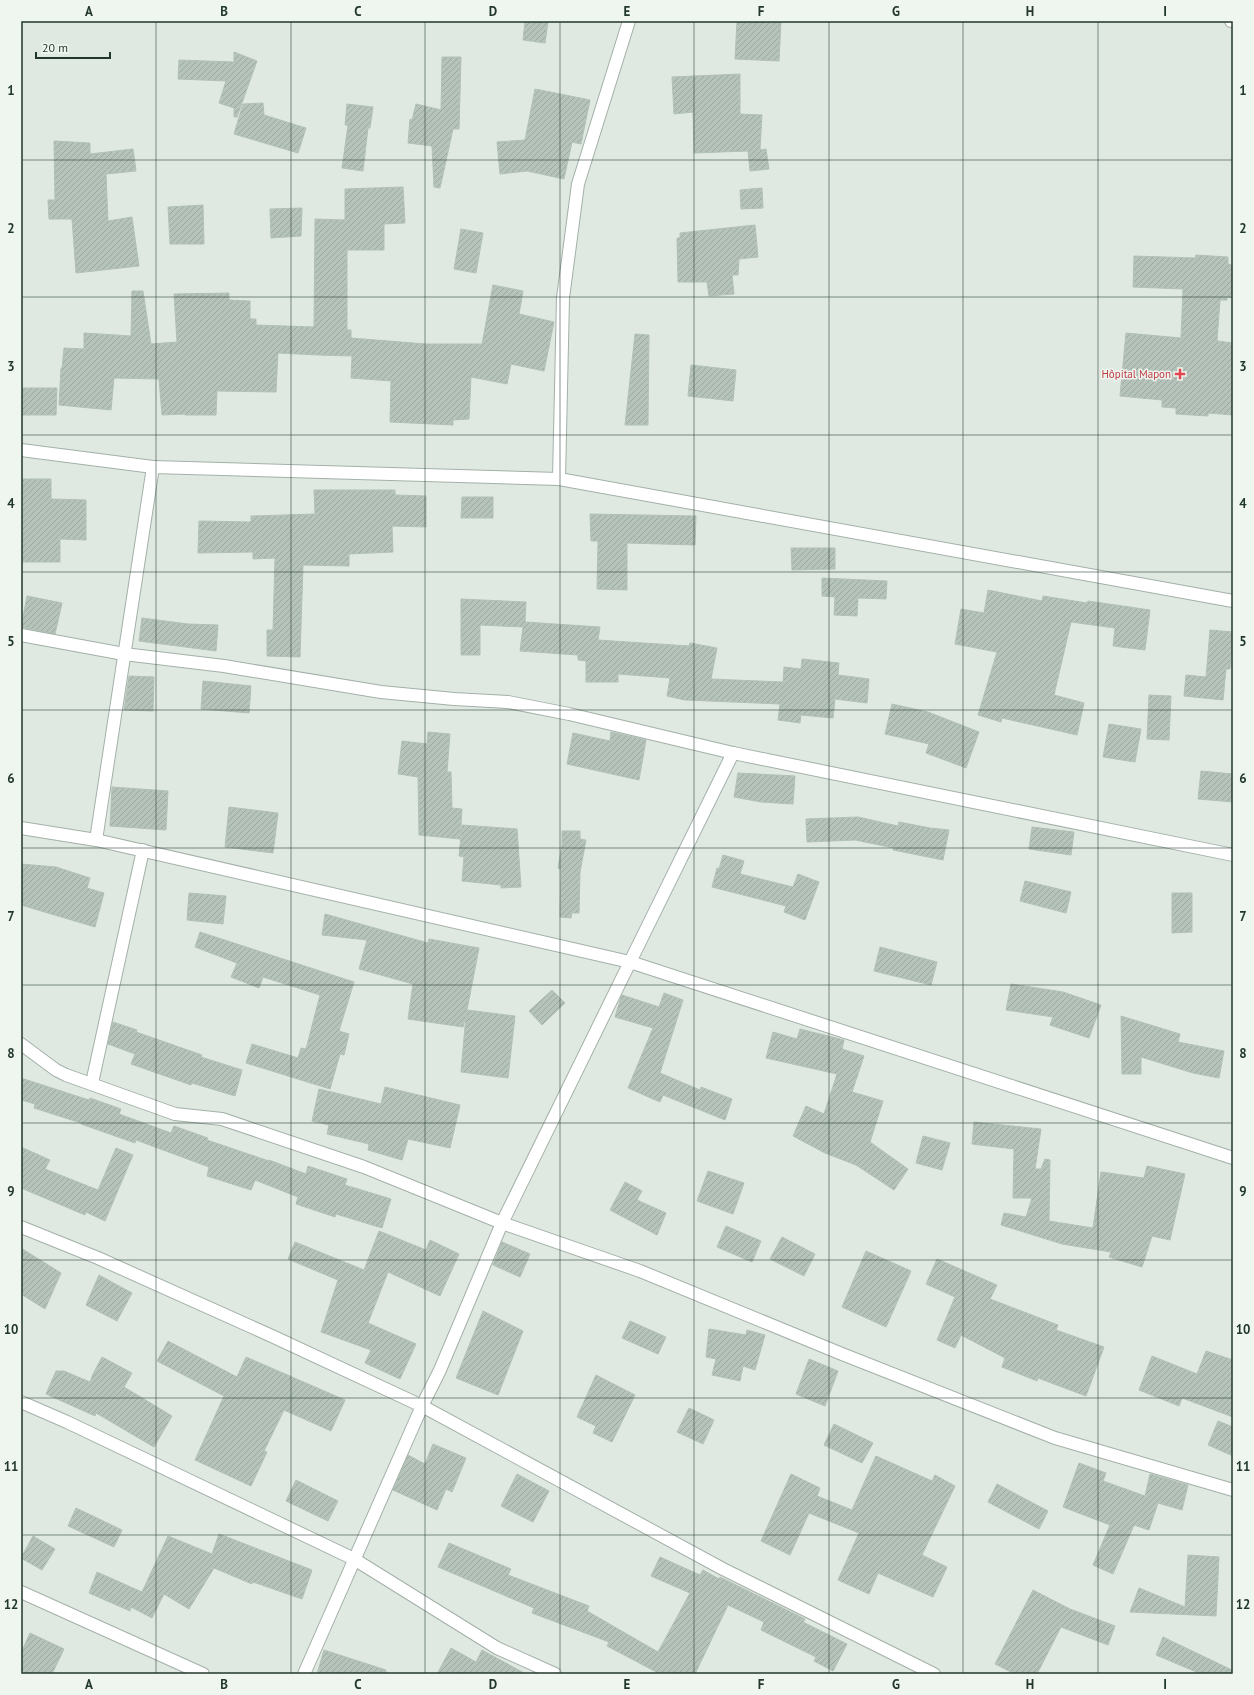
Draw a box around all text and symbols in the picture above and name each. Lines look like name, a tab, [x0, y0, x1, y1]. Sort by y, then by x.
text: A	[85, 3, 93, 20]
text: B	[220, 3, 228, 20]
text: C	[354, 3, 362, 20]
text: D	[489, 3, 497, 20]
text: E	[624, 3, 631, 20]
text: F	[758, 3, 765, 20]
text: G	[892, 3, 900, 20]
text: H	[1026, 3, 1034, 20]
text: I	[1163, 3, 1167, 20]
scale bar	[36, 34, 110, 60]
text: 20 m	[42, 40, 68, 55]
text: 1	[7, 82, 15, 99]
text: 1	[1239, 82, 1247, 99]
text: 2	[7, 220, 15, 237]
text: 2	[1239, 220, 1247, 237]
text: 3	[7, 358, 15, 375]
text: 3	[1239, 358, 1247, 375]
place label: Hôpital Mapon	[1101, 367, 1171, 381]
marker: Hôpital Mapon	[1174, 368, 1186, 380]
text: 4	[7, 495, 15, 512]
text: 4	[1239, 495, 1247, 512]
text: 5	[7, 633, 15, 650]
text: 5	[1239, 633, 1247, 650]
text: 6	[7, 770, 15, 787]
text: 6	[1239, 770, 1247, 787]
text: 7	[7, 908, 15, 925]
text: 7	[1239, 908, 1247, 925]
text: 8	[7, 1045, 15, 1062]
text: 8	[1239, 1045, 1247, 1062]
text: 9	[7, 1183, 15, 1200]
text: 9	[1239, 1183, 1247, 1200]
text: 10	[4, 1321, 18, 1338]
text: 10	[1236, 1321, 1250, 1338]
text: 11	[4, 1458, 18, 1475]
text: 11	[1236, 1458, 1250, 1475]
text: 12	[4, 1596, 18, 1613]
text: 12	[1236, 1596, 1250, 1613]
text: A	[85, 1676, 93, 1693]
text: B	[220, 1676, 228, 1693]
text: C	[354, 1676, 362, 1693]
text: D	[489, 1676, 497, 1693]
text: E	[624, 1676, 631, 1693]
text: F	[758, 1676, 765, 1693]
text: G	[892, 1676, 900, 1693]
text: H	[1026, 1676, 1034, 1693]
text: I	[1163, 1676, 1167, 1693]

